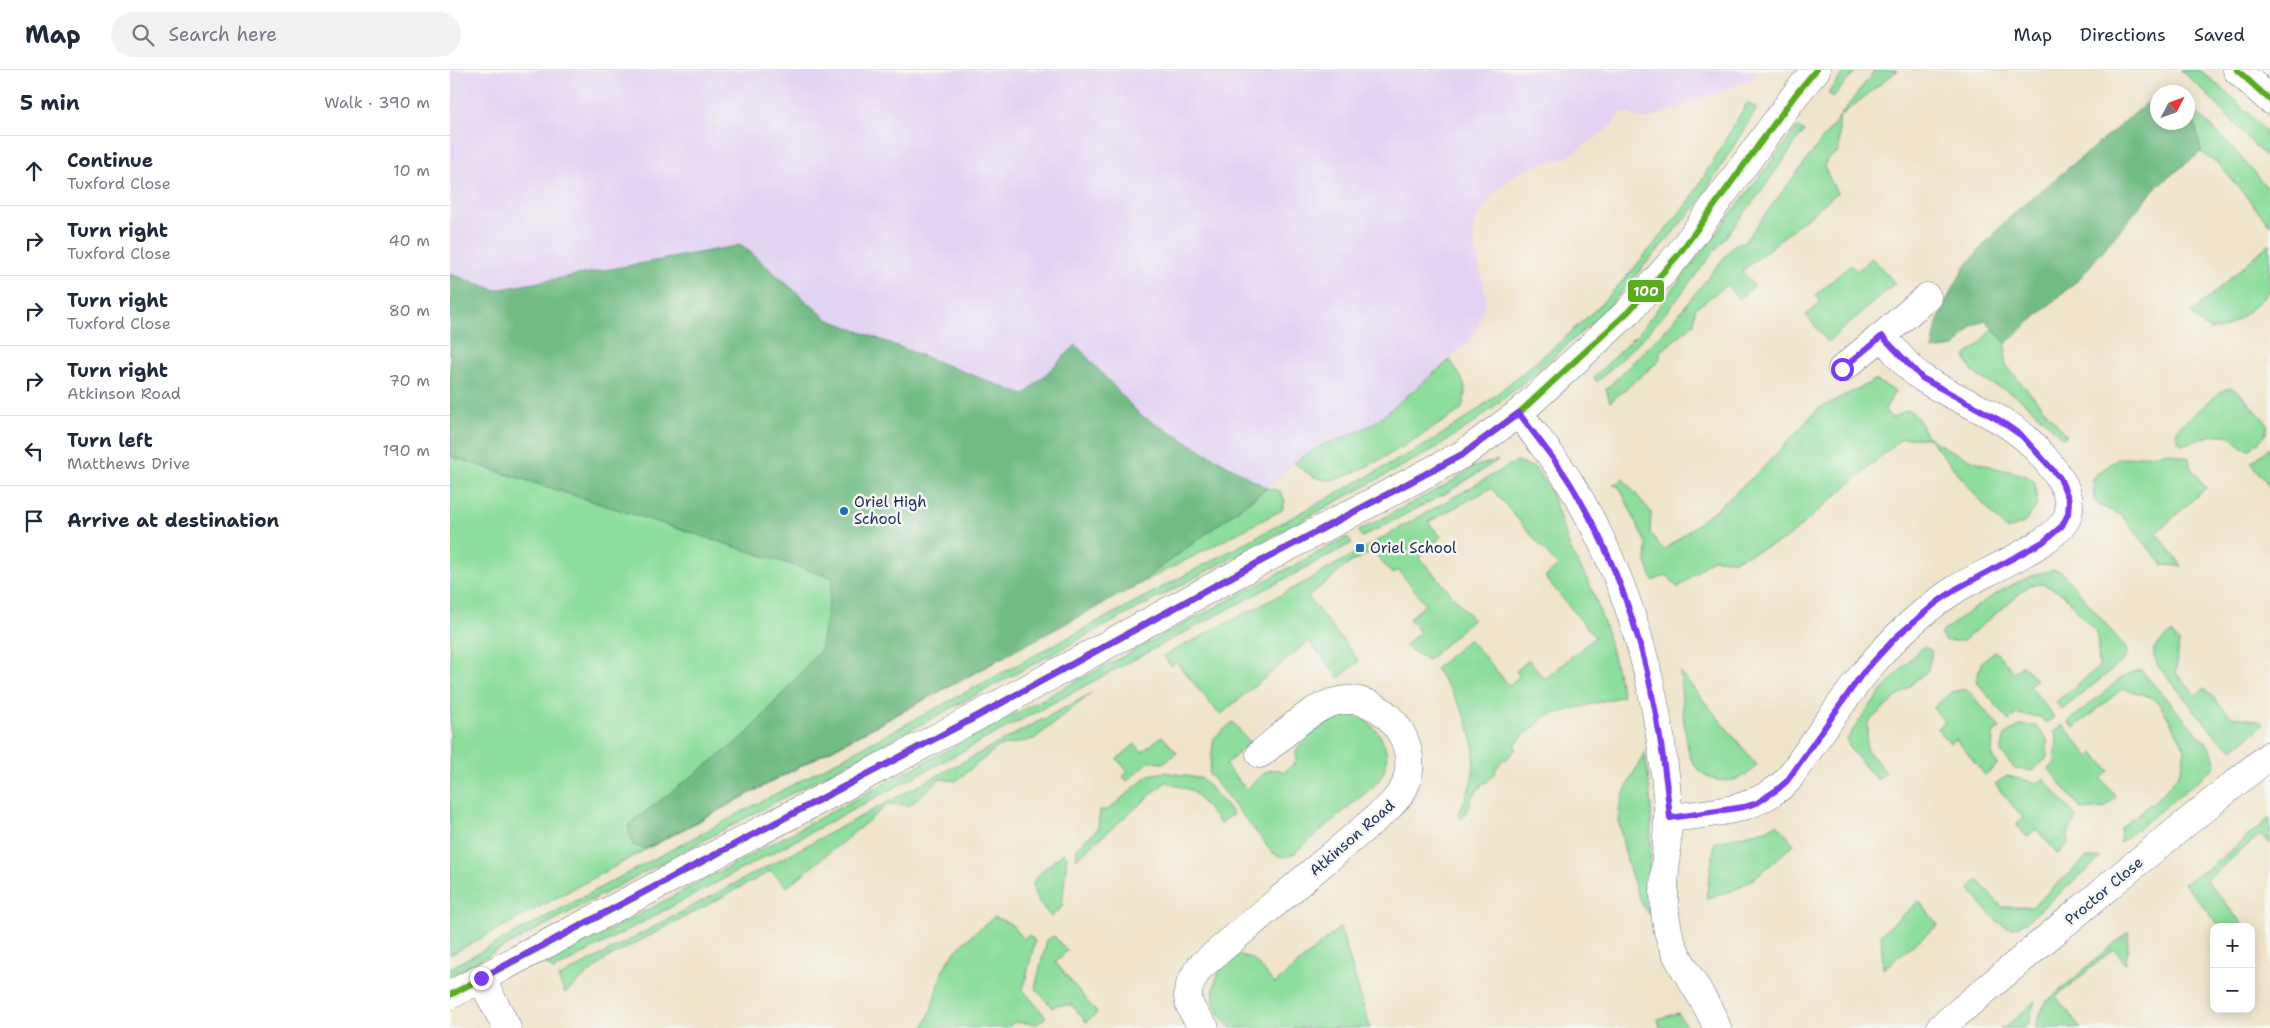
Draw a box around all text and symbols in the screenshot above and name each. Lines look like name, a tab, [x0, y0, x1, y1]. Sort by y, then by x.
search box	[111, 12, 461, 57]
text: Map	[25, 19, 81, 51]
icon: search	[129, 21, 157, 49]
text: Search here	[169, 22, 277, 47]
text: Map	[2014, 23, 2052, 47]
text: Directions	[2080, 23, 2166, 47]
text: Saved	[2194, 23, 2245, 47]
north arrow	[2150, 85, 2195, 130]
text: 5 min	[20, 89, 80, 117]
text: Walk · 390 m	[324, 92, 430, 113]
text: Continue	[67, 148, 153, 173]
icon: ahead	[20, 157, 48, 185]
text: 10 m	[393, 160, 430, 181]
text: Tuxford Close	[67, 173, 171, 194]
text: Turn right	[67, 218, 168, 243]
icon: right	[20, 227, 48, 255]
text: 40 m	[388, 230, 430, 251]
text: Tuxford Close	[67, 243, 171, 264]
line badge: 100	[1627, 279, 1665, 303]
text: 100	[1633, 282, 1659, 300]
text: Turn right	[67, 288, 168, 313]
icon: right	[20, 297, 48, 325]
text: 80 m	[389, 300, 430, 321]
text: Tuxford Close	[67, 313, 171, 334]
text: Turn right	[67, 358, 168, 383]
route start	[1831, 358, 1854, 381]
icon: right	[20, 367, 48, 395]
text: 70 m	[389, 370, 430, 391]
text: Atkinson Road	[67, 383, 181, 404]
text: Turn left	[67, 428, 153, 453]
icon: left	[20, 437, 48, 465]
text: 190 m	[383, 440, 430, 461]
text: Matthews Drive	[67, 453, 190, 474]
place label: Oriel High School	[854, 492, 927, 529]
marker: Oriel High School	[838, 505, 850, 517]
icon: arrive	[20, 507, 48, 535]
text: Arrive at destination	[67, 508, 279, 533]
place label: Oriel School	[1370, 538, 1457, 558]
marker: Oriel School	[1354, 542, 1366, 554]
street label: Atkinson Road	[1305, 795, 1399, 881]
street label: Proctor Close	[2061, 852, 2147, 930]
map controls	[2210, 923, 2255, 1013]
button: +	[2210, 923, 2255, 968]
route end	[470, 967, 493, 990]
button: −	[2210, 968, 2255, 1013]

